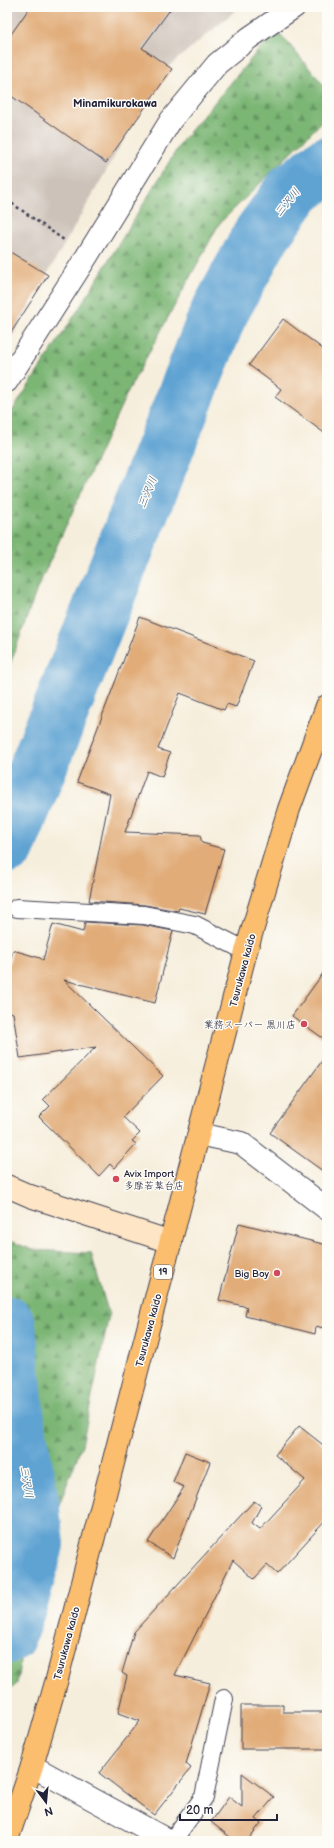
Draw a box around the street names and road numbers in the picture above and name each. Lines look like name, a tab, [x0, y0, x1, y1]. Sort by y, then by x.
street label: Tsurukawa kaido	[227, 932, 259, 1008]
road number: 19	[154, 1265, 172, 1279]
street label: Tsurukawa kaido	[133, 1292, 165, 1368]
street label: Tsurukawa kaido	[51, 1605, 83, 1681]

